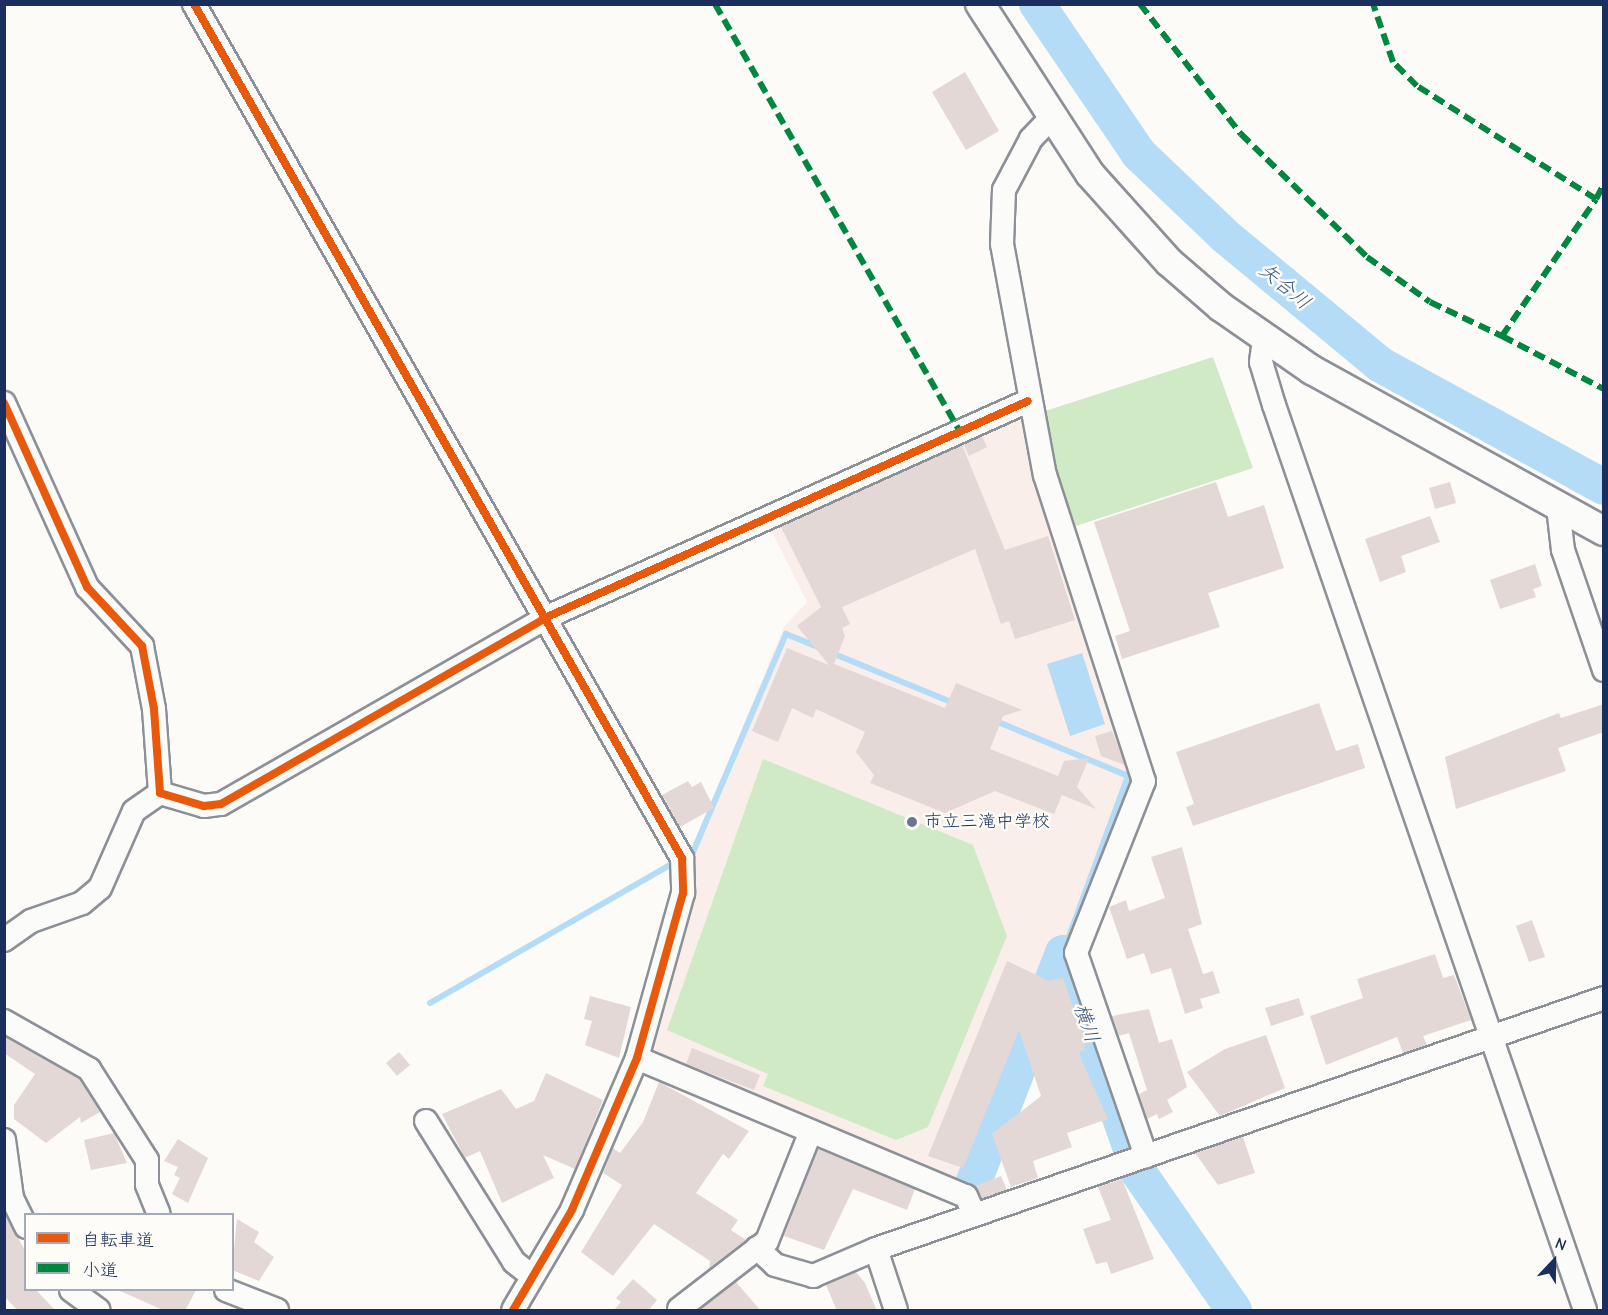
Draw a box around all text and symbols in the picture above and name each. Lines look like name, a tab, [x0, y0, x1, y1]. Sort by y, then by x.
water label: 矢合川	[1254, 258, 1316, 314]
place label: 市立三滝中学校	[924, 811, 1050, 833]
marker: 市立三滝中学校	[905, 815, 919, 829]
water label: 横川	[1069, 1000, 1105, 1046]
legend	[24, 1213, 234, 1291]
text: 自転車道	[82, 1230, 154, 1251]
north arrow	[1524, 1231, 1584, 1291]
text: N	[1553, 1234, 1569, 1255]
text: 小道	[82, 1260, 118, 1281]

